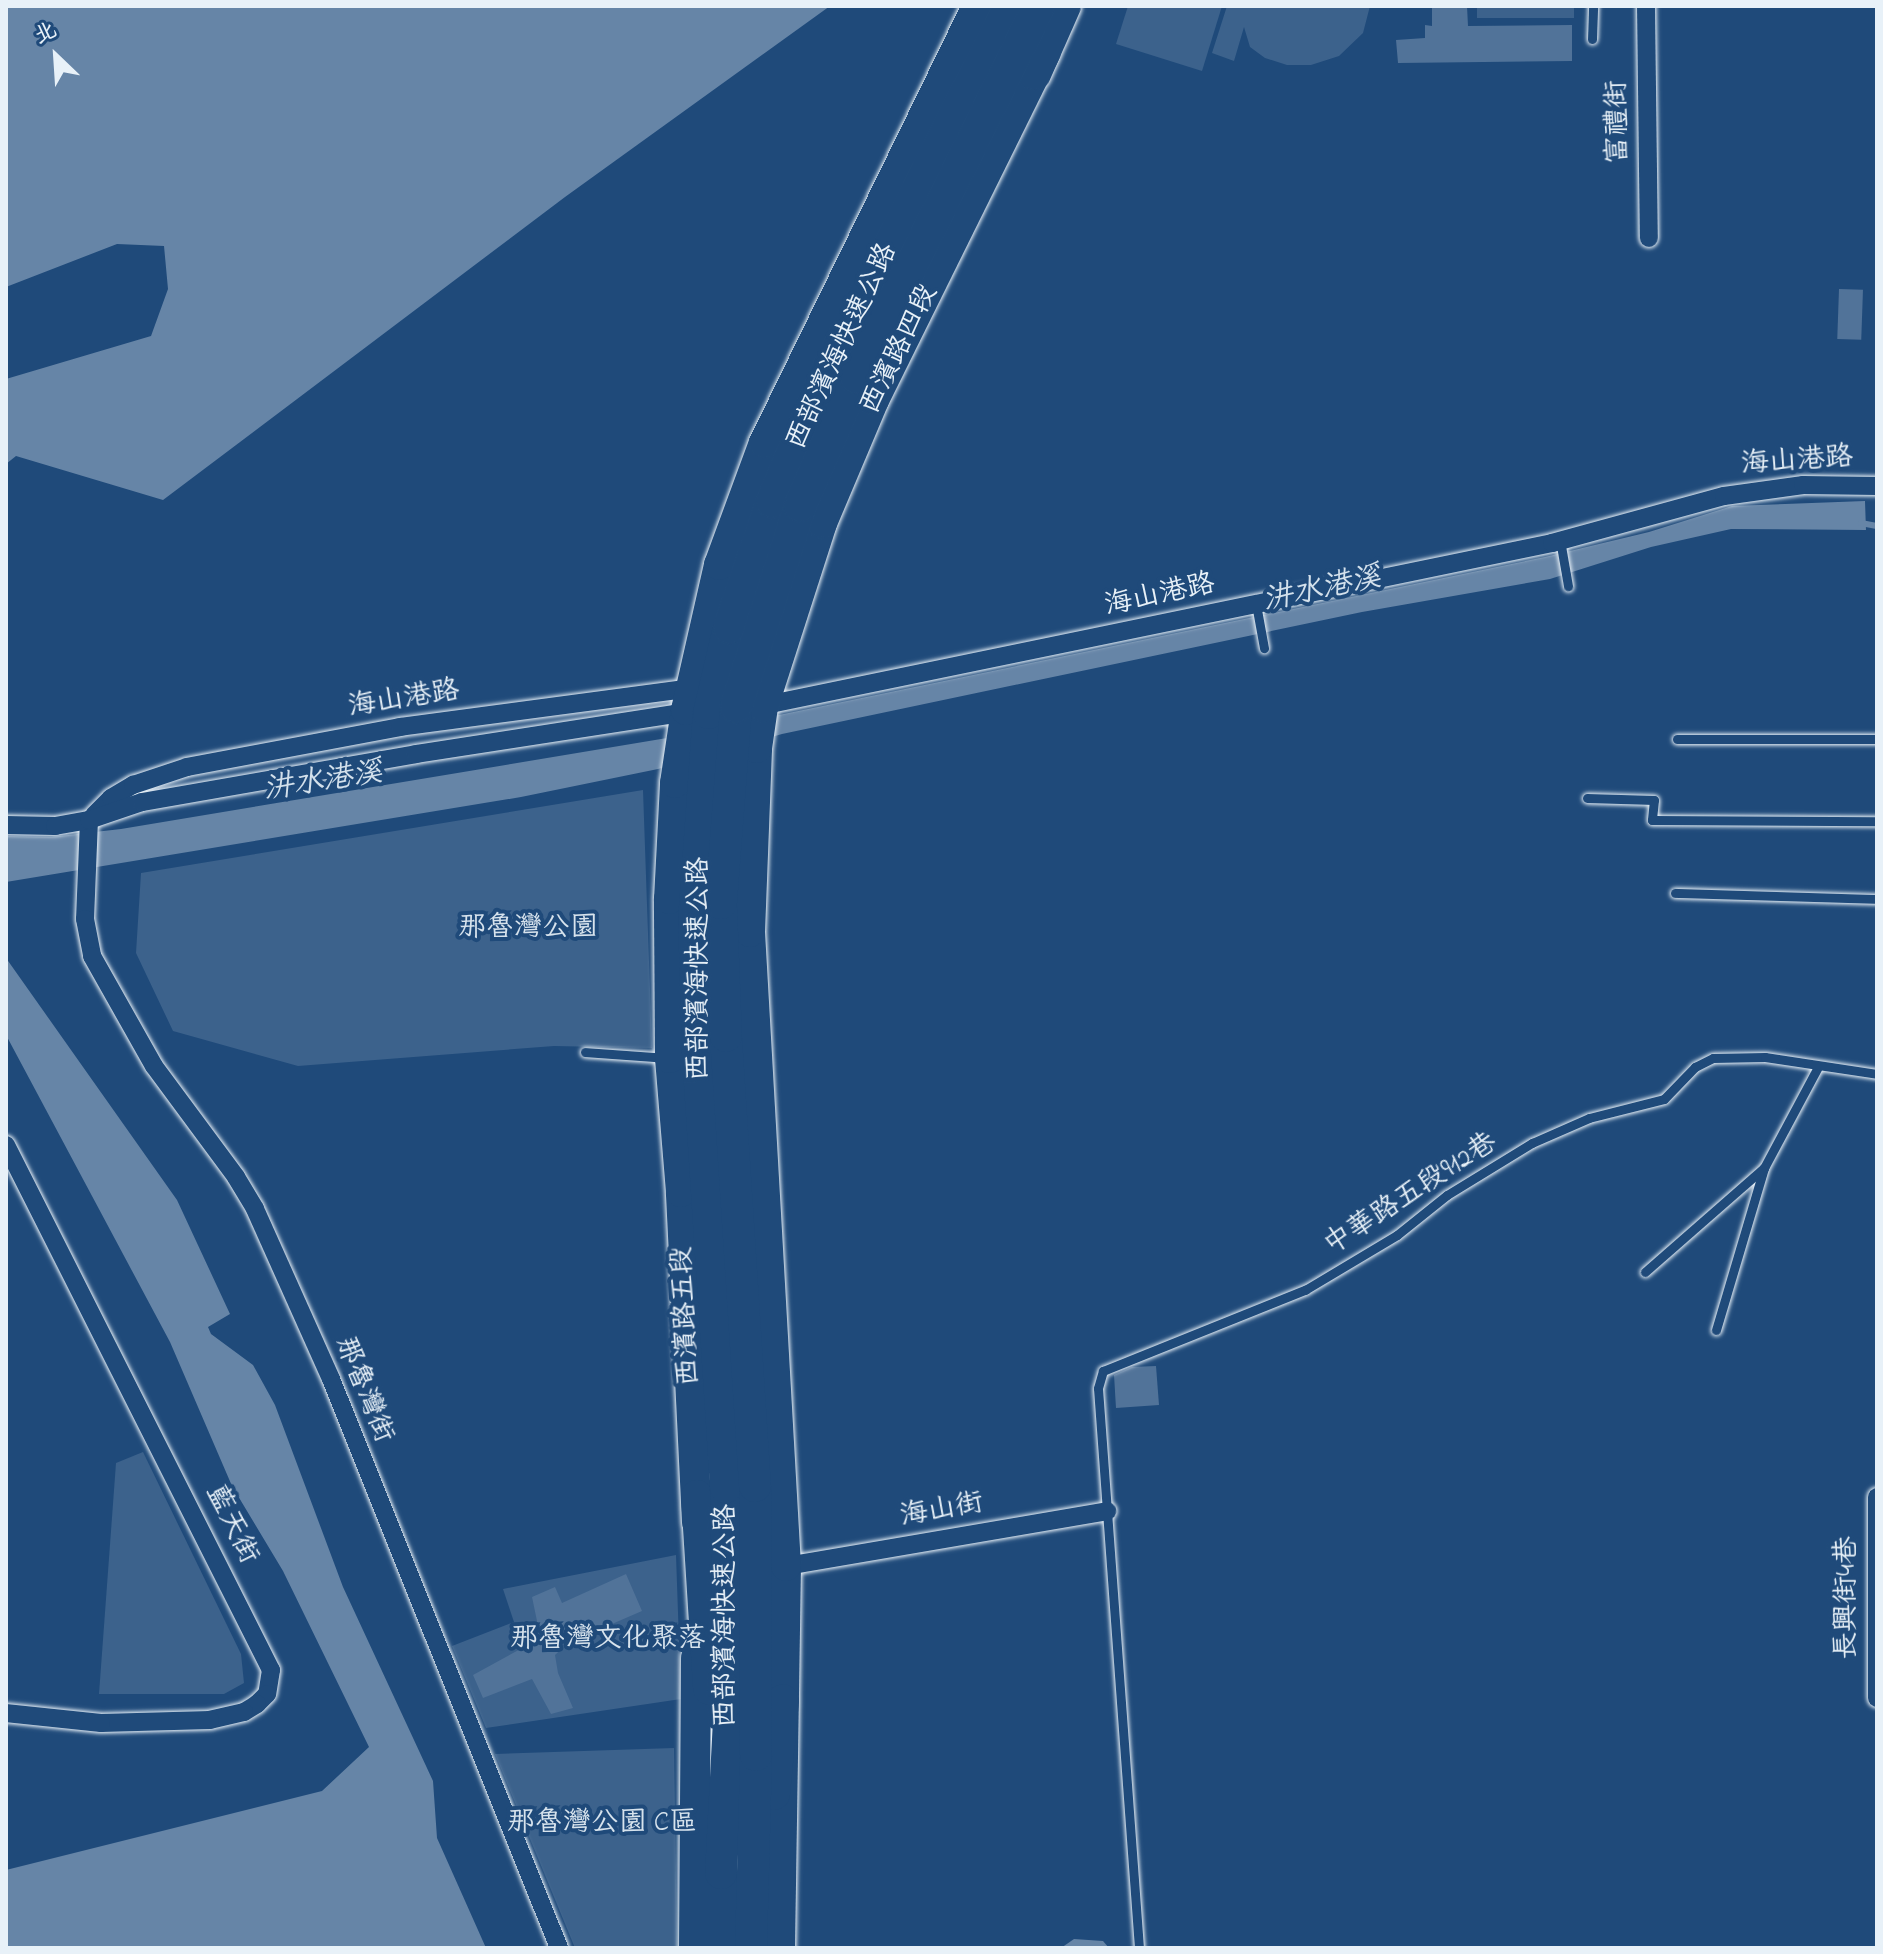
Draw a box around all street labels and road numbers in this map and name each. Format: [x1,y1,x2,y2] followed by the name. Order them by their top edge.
[1601,80,1637,164] street label: 富禮街
[780,238,906,456] street label: 西部濱海快速公路
[854,280,946,420] street label: 西濱路四段
[1740,441,1854,483] street label: 海山港路
[1102,568,1218,624] street label: 海山港路
[346,675,462,725] street label: 海山港路
[683,857,717,1081] street label: 西部濱海快速公路
[1318,1127,1504,1263] street label: 中華路五段912巷
[667,1245,707,1387] street label: 西濱路五段
[326,1332,400,1448] street label: 那魯灣街
[197,1480,265,1570] street label: 藍天街
[898,1487,986,1535] street label: 海山街
[710,1504,744,1728] street label: 西部濱海快速公路
[1831,1536,1865,1660] street label: 長興街4巷

